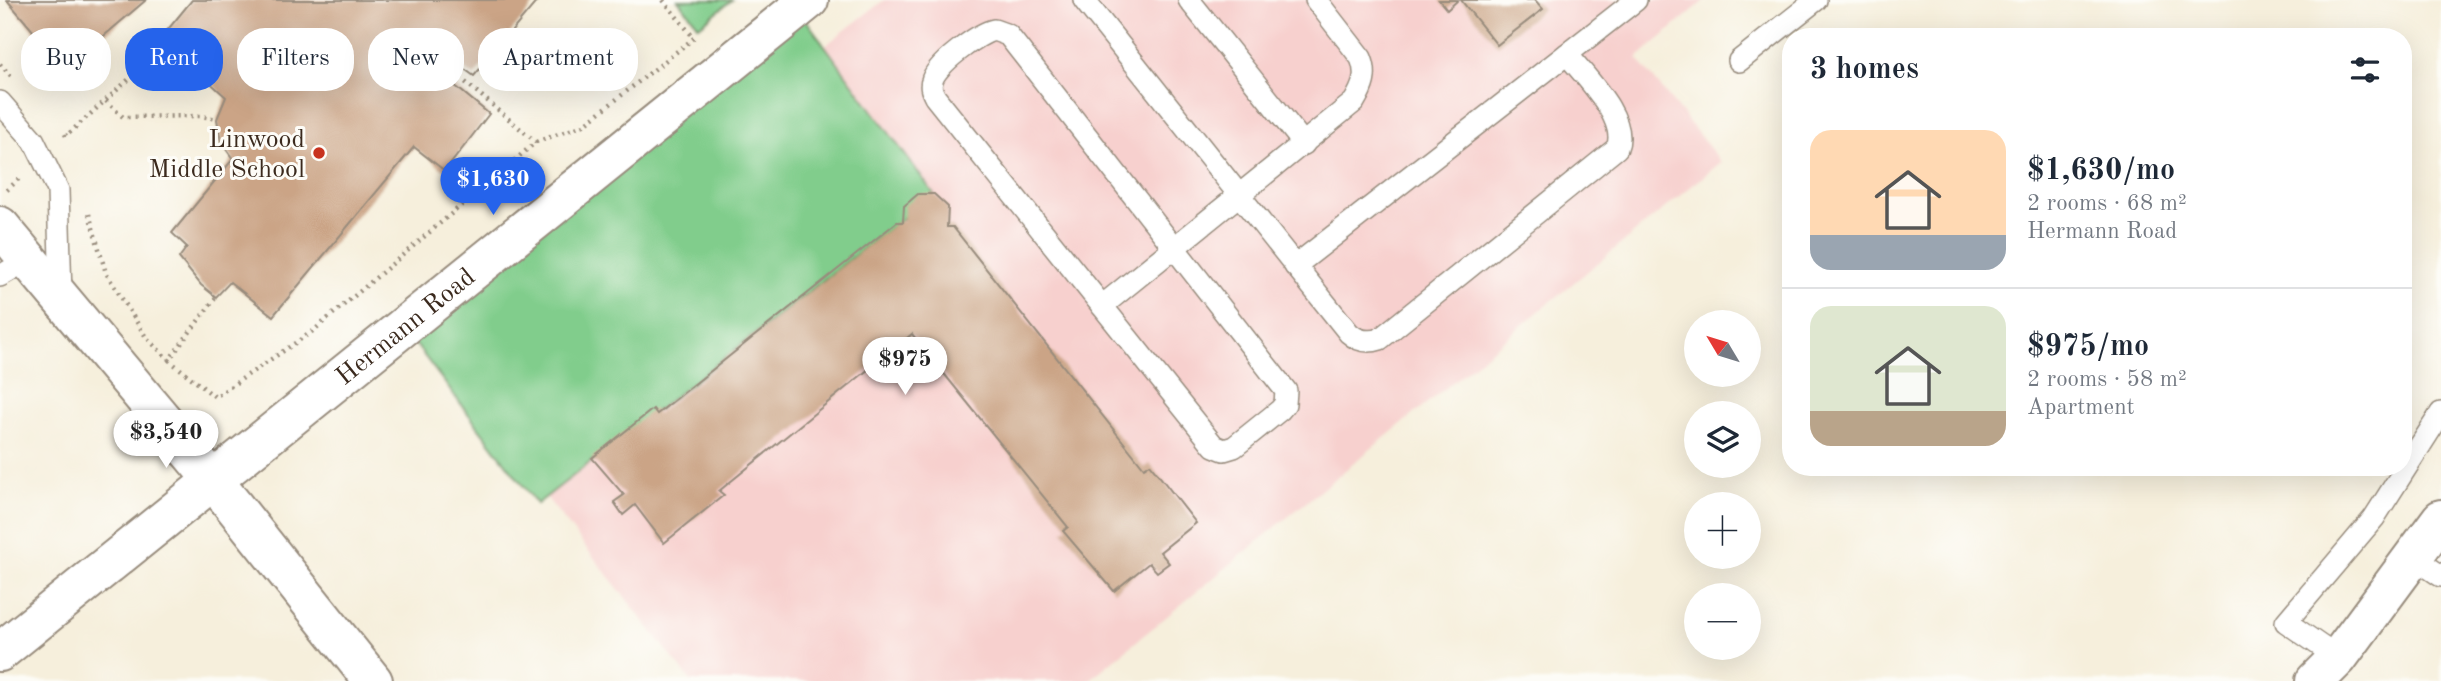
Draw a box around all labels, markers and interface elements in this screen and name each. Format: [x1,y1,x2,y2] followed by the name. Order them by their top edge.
[21,28,111,91] chip: Buy
[125,28,223,91] chip: Rent
[237,28,354,91] chip: Filters
[368,28,464,91] chip: New
[478,28,638,91] chip: Apartment
[2346,51,2384,89] icon: filters
[1810,55,1919,85] text: 3 homes
[148,127,305,183] place label: Linwood Middle School
[311,145,327,161] marker: Linwood Middle School
[2027,156,2175,186] text: $1,630/mo
[436,158,550,217] pin: $1,630
[1866,158,1950,242] icon: home
[456,168,530,191] text: $1,630
[2027,192,2187,215] text: 2 rooms · 68 m²
[2027,220,2177,243] text: Hermann Road
[332,264,480,391] street label: Hermann Road
[1684,310,1760,387] north arrow
[1684,310,1761,660] map controls
[2027,332,2149,362] text: $975/mo
[1866,334,1950,418] icon: home
[864,338,946,397] pin: $975
[878,348,932,371] text: $975
[2027,368,2187,391] text: 2 rooms · 58 m²
[2027,396,2135,419] text: Apartment
[1684,401,1761,478] button: layers
[109,410,223,470] pin: $3,540
[129,421,203,444] text: $3,540
[1684,492,1761,569] button: +
[1684,583,1761,660] button: −

